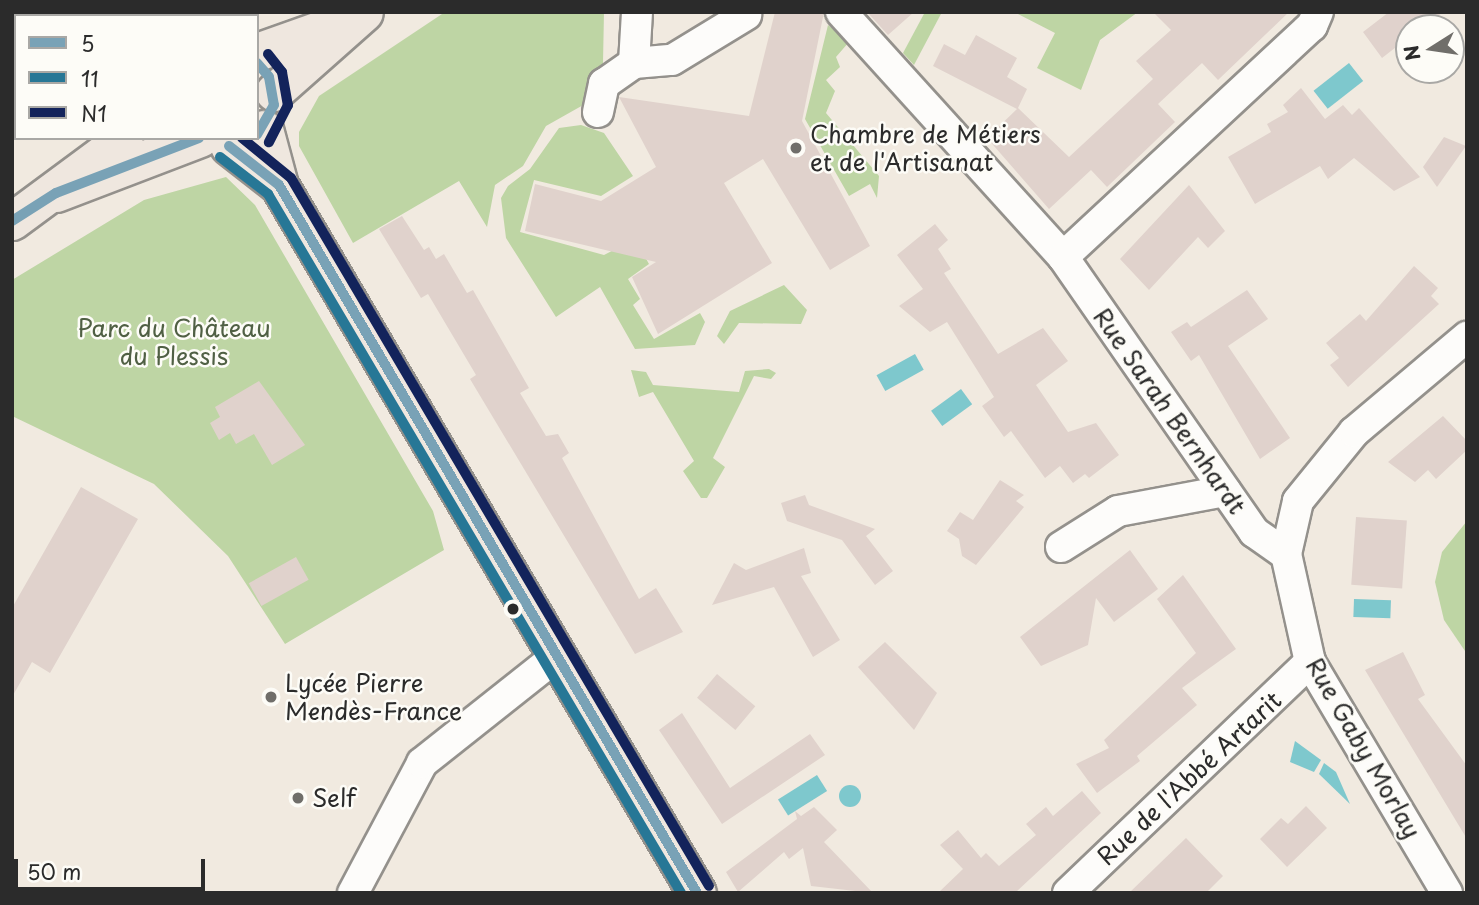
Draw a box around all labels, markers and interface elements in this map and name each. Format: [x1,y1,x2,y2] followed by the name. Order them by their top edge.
[14,14,259,140] legend
[1395,14,1465,84] north arrow
[81,27,95,59] text: 5
[1396,43,1427,63] text: N
[81,62,99,94] text: 11
[81,97,107,129] text: N1
[810,120,1043,176] place label: Chambre de Métiers et de l'Artisanat
[788,140,804,156] marker: Chambre de Métiers et de l'Artisanat
[1087,301,1253,521] street label: Rue Sarah Bernhardt
[77,314,271,370] park label: Parc du Château du Plessis
[506,602,520,616] unlabelled marker
[1300,652,1428,844] street label: Rue Gaby Morlay
[285,669,462,725] place label: Lycée Pierre Mendès-France
[1089,684,1289,872] street label: Rue de l'Abbé Artarit
[263,689,279,705] marker: Lycée Pierre Mendès-France
[312,784,356,812] place label: Self
[290,790,306,806] marker: Self
[18,846,208,890] scale bar
[27,855,81,887] text: 50 m

